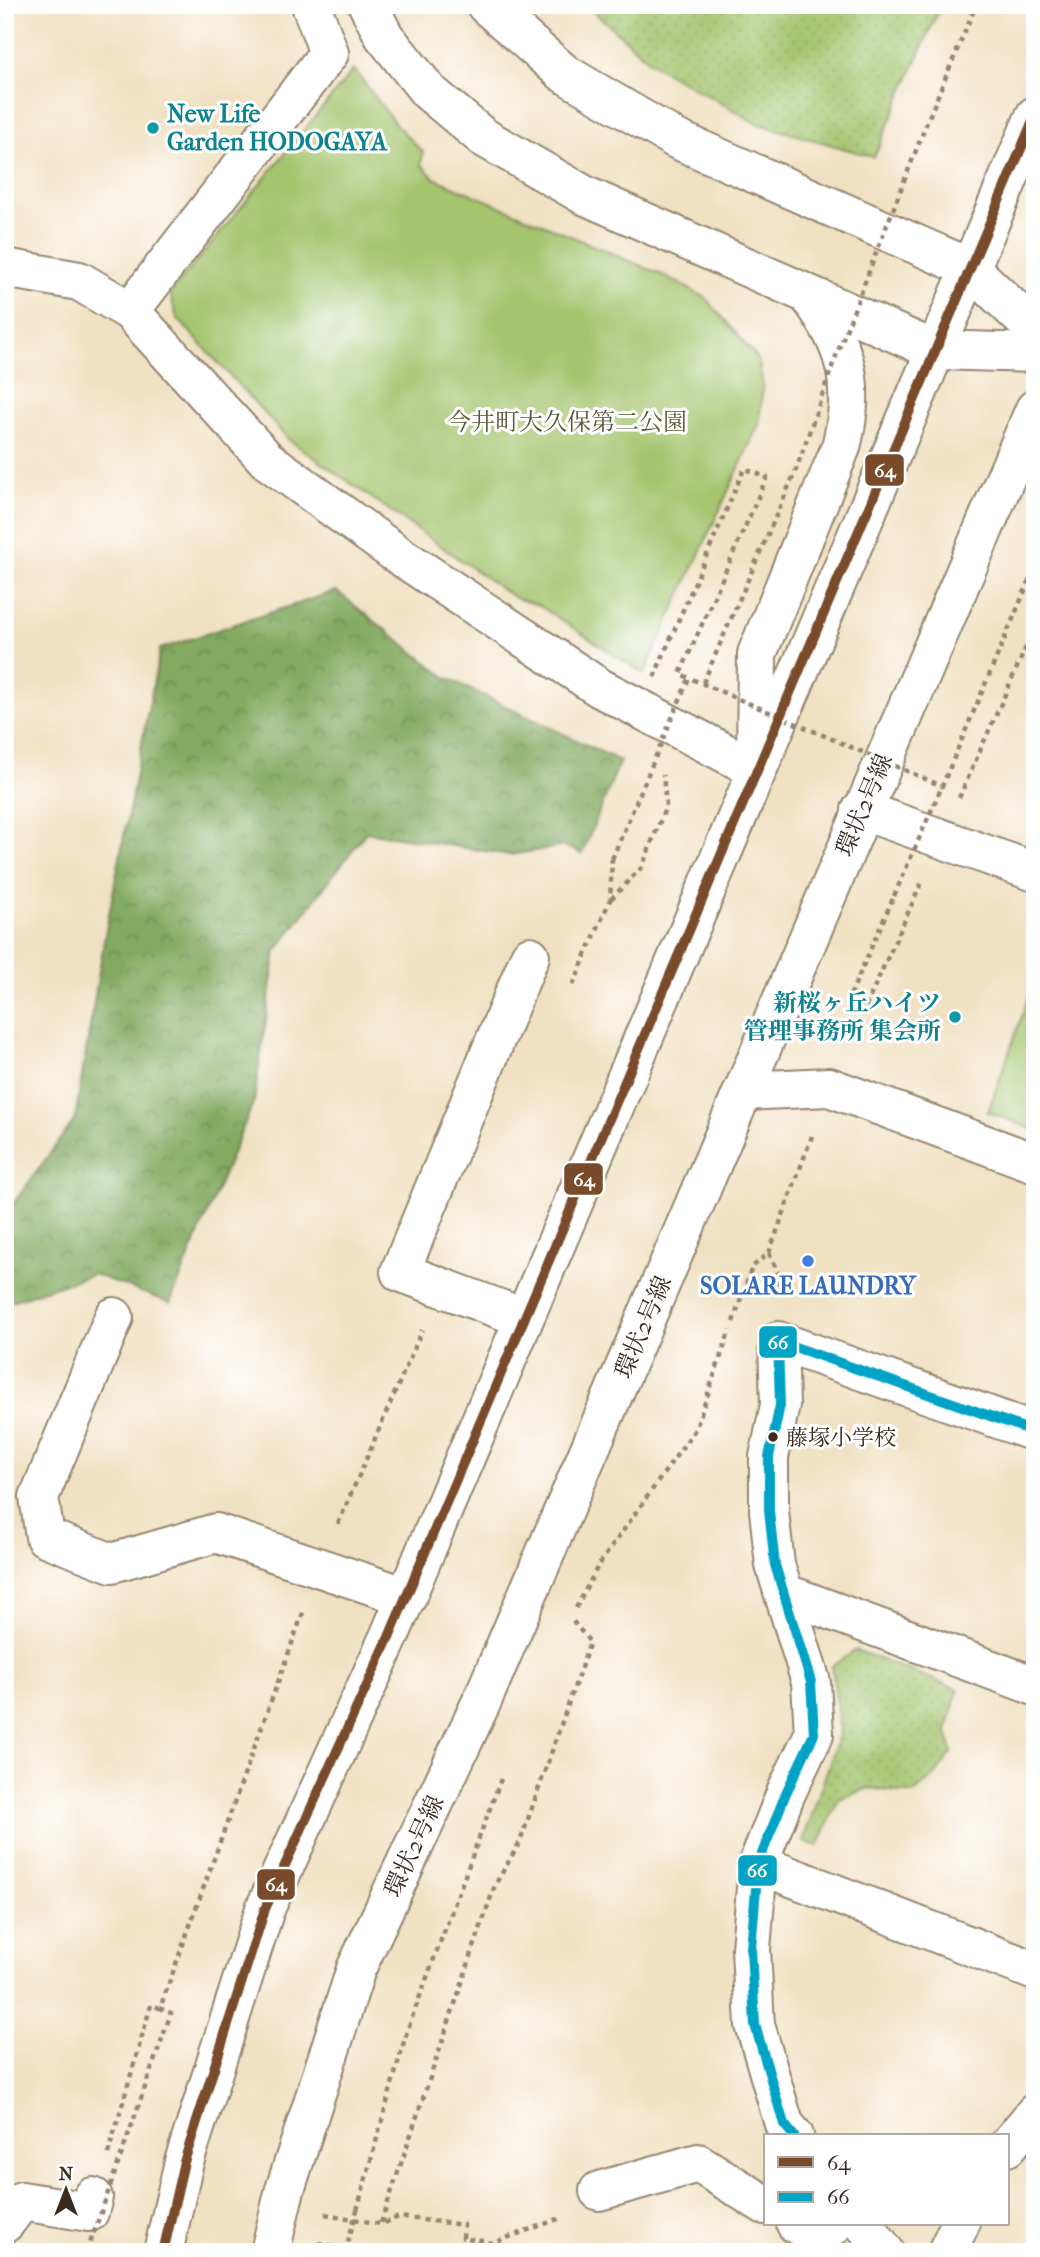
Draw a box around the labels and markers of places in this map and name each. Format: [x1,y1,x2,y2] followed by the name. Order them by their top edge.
[167,100,388,156] place label: New Life Garden HODOGAYA
[145,120,161,136] marker: New Life Garden HODOGAYA
[744,989,941,1045] place label: 新桜ヶ丘ハイツ 管理事務所 集会所
[947,1009,963,1025] marker: 新桜ヶ丘ハイツ 管理事務所 集会所
[800,1253,816,1269] marker: SOLARE LAUNDRY
[700,1272,918,1300] place label: SOLARE LAUNDRY
[786,1425,896,1451] place label: 藤塚小学校
[766,1430,780,1444] marker: 藤塚小学校

